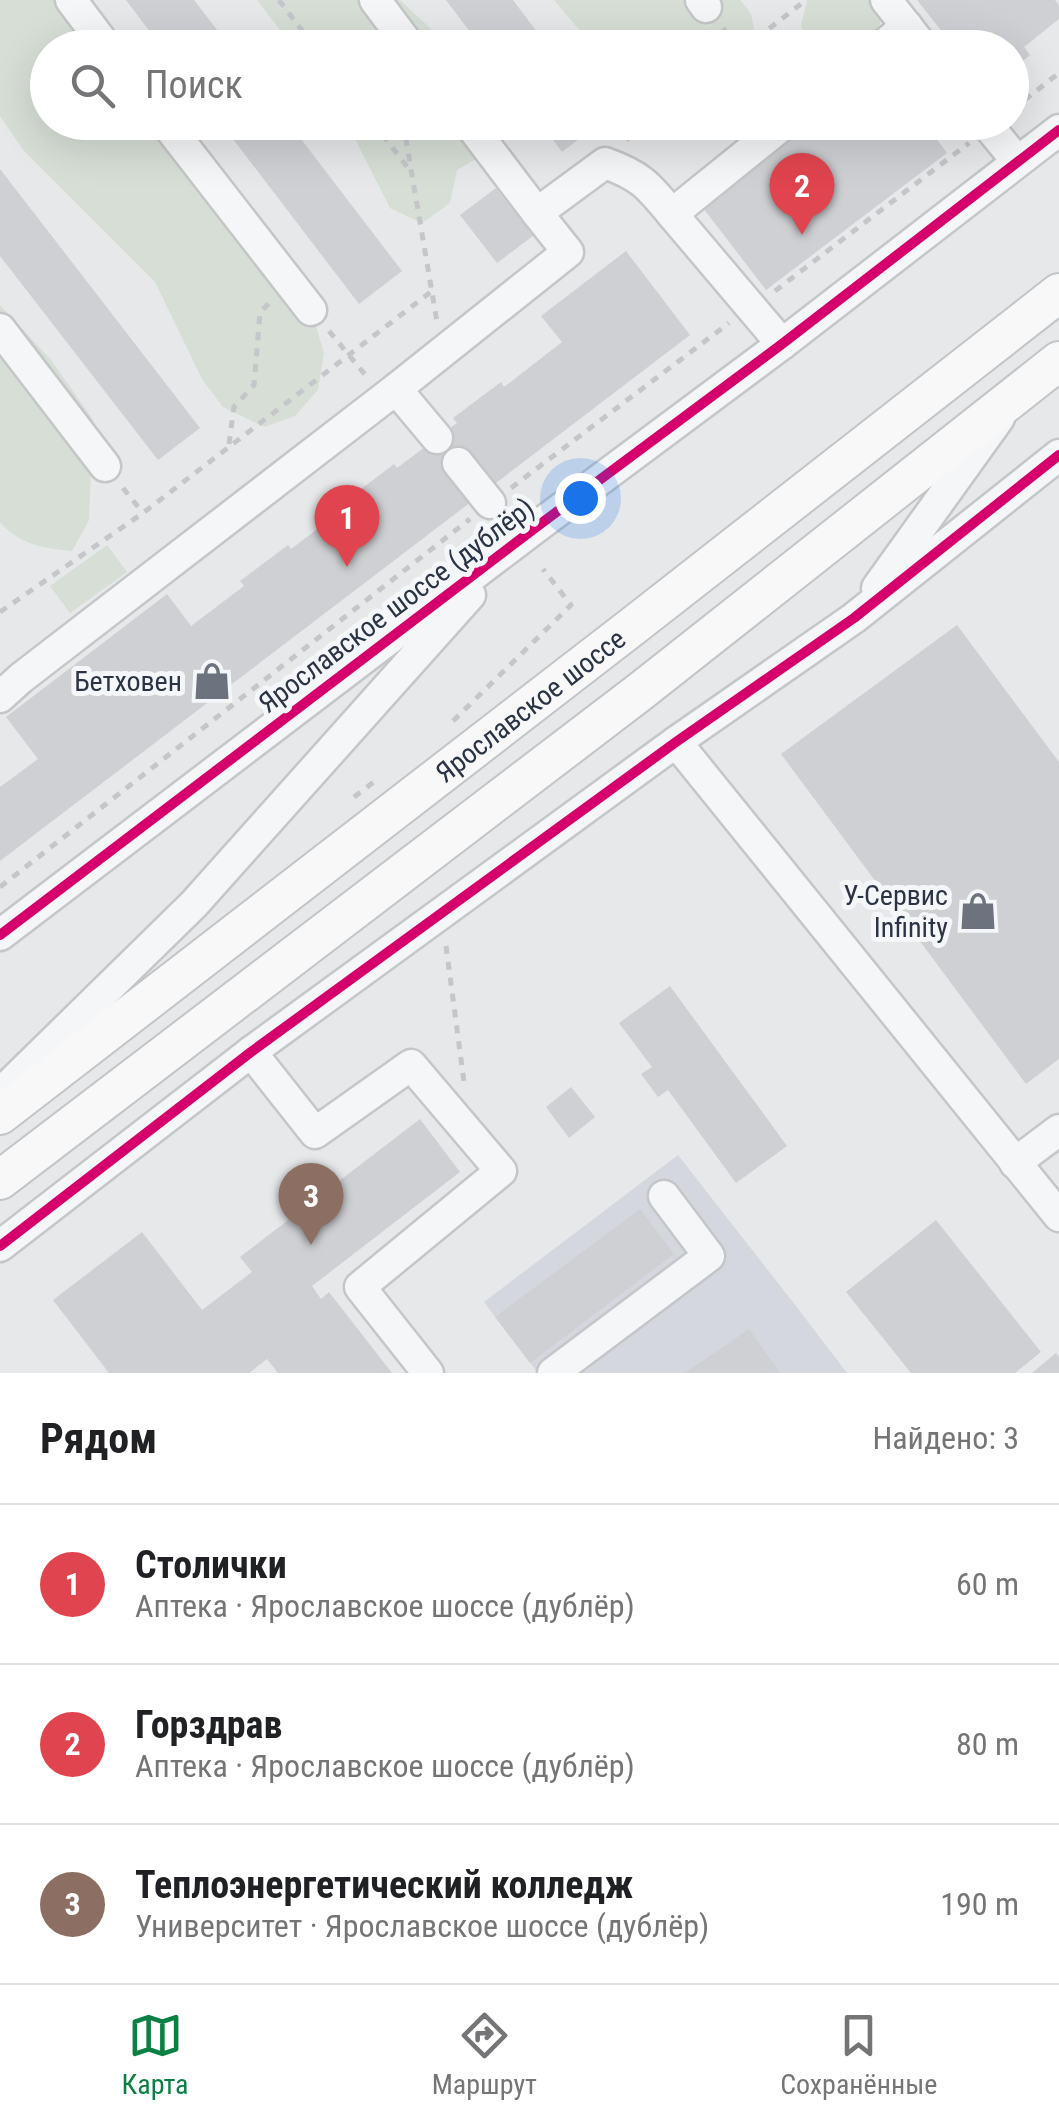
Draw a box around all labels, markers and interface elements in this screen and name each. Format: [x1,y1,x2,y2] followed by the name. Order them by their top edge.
[30,30,1029,140] search box
[65,58,120,113] icon: search
[145,63,243,107] text: Поиск
[770,152,834,235] pin: 2
[555,473,606,524] your location
[314,484,380,567] pin: 1
[252,490,540,720] street label: Ярославское шоссе (дублёр)
[430,622,632,790] street label: Ярославское шоссе
[191,660,233,702] shop icon: Бетховен
[74,665,182,698] place label: Бетховен
[843,879,948,944] place label: У-Сервис Infinity
[957,890,999,932] shop icon: У-Сервис Infinity
[278,1162,344,1245] pin: 3
[40,1414,157,1463] text: Рядом
[872,1419,1019,1457] text: Найдено: 3
[135,1543,287,1587] text: Столички
[64,1565,81,1603] text: 1
[956,1565,1019,1603] text: 60 m
[135,1587,635,1625] text: Аптека · Ярославское шоссе (дублёр)
[135,1703,282,1747] text: Горздрав
[64,1725,81,1763] text: 2
[956,1725,1019,1763] text: 80 m
[135,1747,635,1785] text: Аптека · Ярославское шоссе (дублёр)
[135,1863,633,1907] text: Теплоэнергетический колледж
[64,1885,81,1923] text: 3
[940,1885,1019,1923] text: 190 m
[135,1907,709,1945] text: Университет · Ярославское шоссе (дублёр)
[122,2008,189,2101] tab: Карта
[432,2008,537,2101] tab: Маршрут
[780,2008,937,2101] tab: Сохранённые

